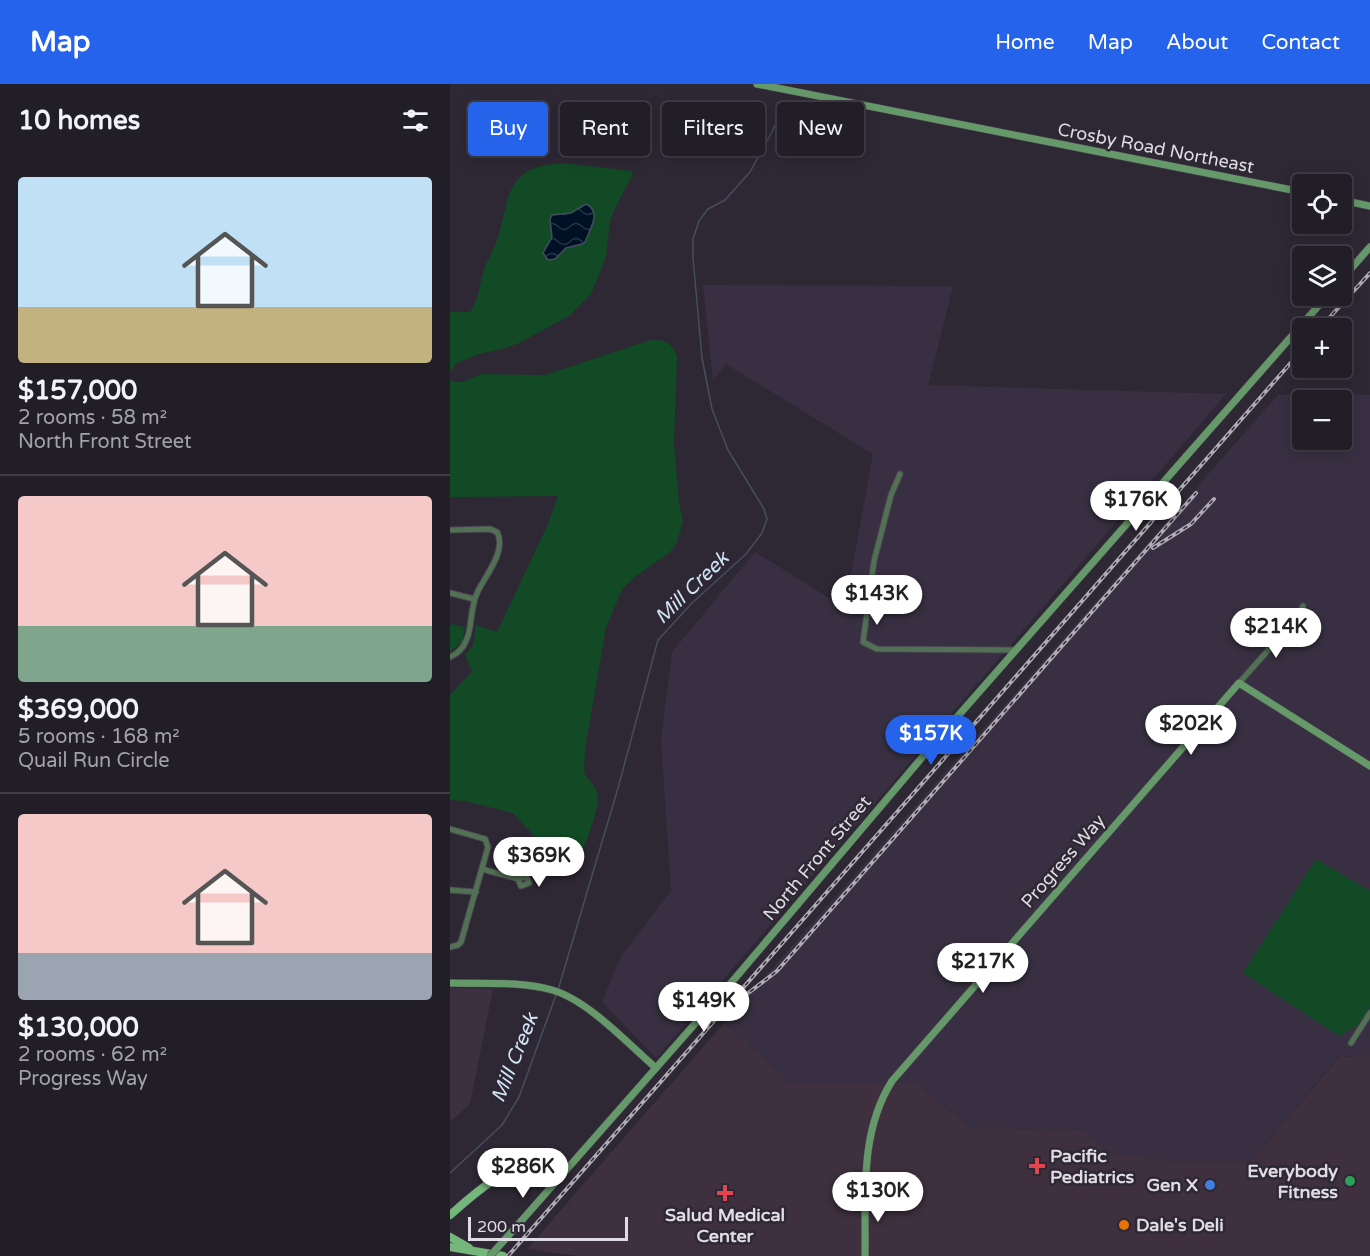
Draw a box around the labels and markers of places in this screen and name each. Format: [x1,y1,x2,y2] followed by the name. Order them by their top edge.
[1094,481,1178,532] pin: $176K
[835,575,919,626] pin: $143K
[1234,608,1318,659] pin: $214K
[1149,705,1233,756] pin: $202K
[889,715,973,766] pin: $157K
[497,837,581,888] pin: $369K
[941,943,1025,994] pin: $217K
[662,982,746,1033] pin: $149K
[1050,1145,1135,1188] place label: Pacific Pediatrics
[481,1148,565,1199] pin: $286K
[1028,1157,1046,1175] marker: Pacific Pediatrics
[1247,1160,1338,1203] place label: Everybody Fitness
[836,1172,920,1223] pin: $130K
[1146,1174,1198,1196] place label: Gen X
[1343,1174,1357,1188] marker: Everybody Fitness
[1203,1178,1217,1192] marker: Gen X
[716,1184,734,1202] marker: Salud Medical Center
[665,1204,785,1247] place label: Salud Medical Center
[1136,1214,1224,1236] place label: Dale's Deli
[1117,1218,1131,1232] marker: Dale's Deli

